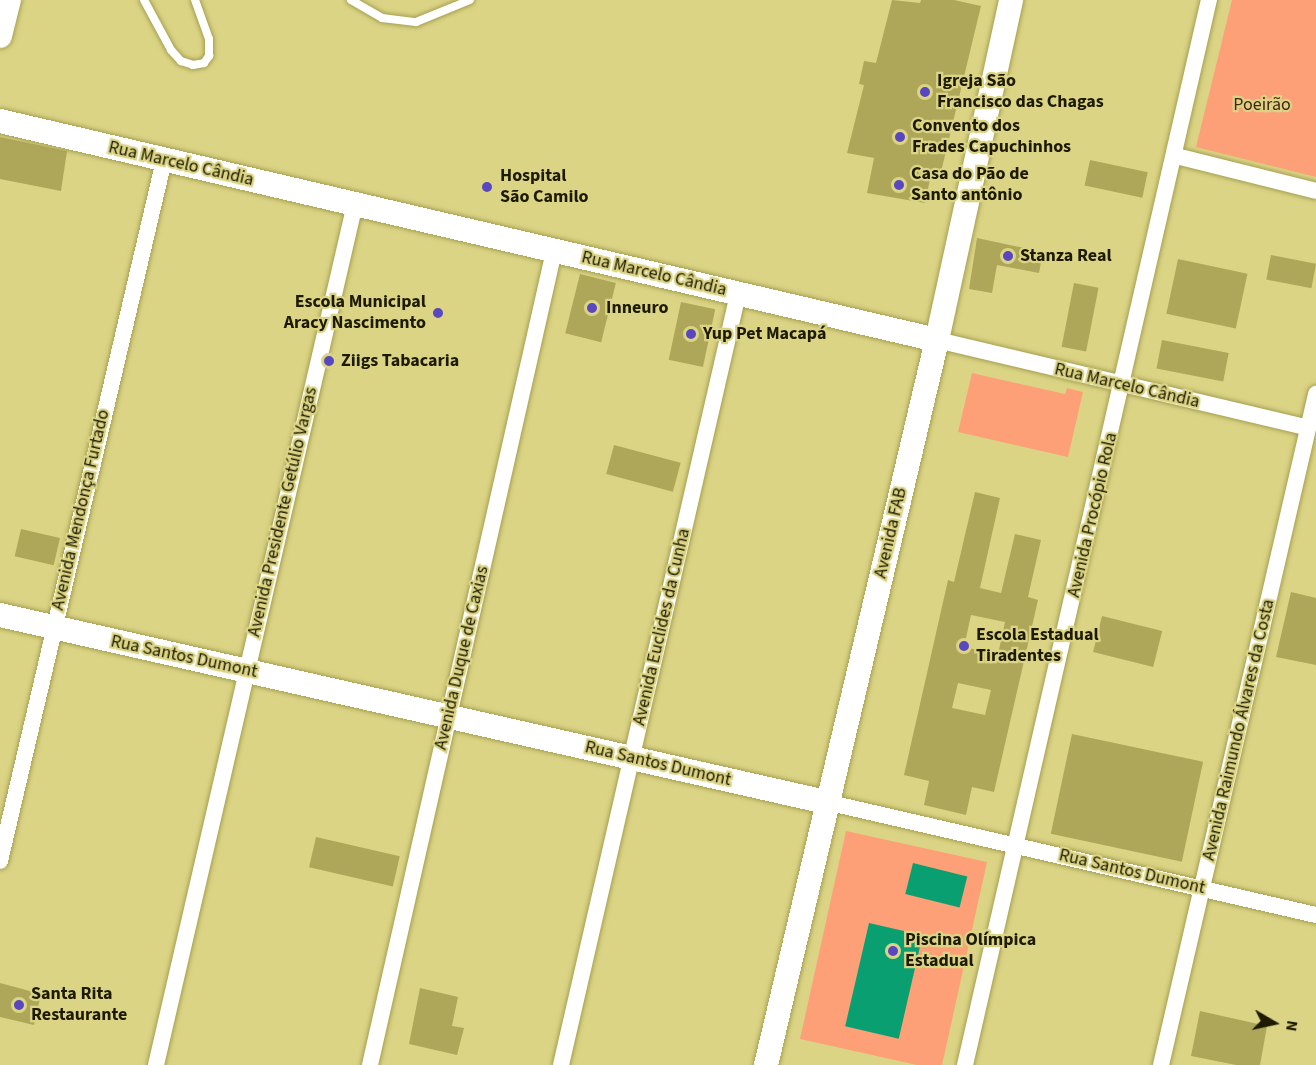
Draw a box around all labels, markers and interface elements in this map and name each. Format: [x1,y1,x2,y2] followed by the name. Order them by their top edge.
[937,71,1104,113] place label: Igreja São Francisco das Chagas
[918,85,932,99] marker: Igreja São Francisco das Chagas
[1233,94,1291,116] park label: Poeirão
[912,116,1071,158] place label: Convento dos Frades Capuchinhos
[893,130,907,144] marker: Convento dos Frades Capuchinhos
[106,137,256,191] street label: Rua Marcelo Cândia
[911,164,1029,207] place label: Casa do Pão de Santo antônio
[500,166,589,208] place label: Hospital São Camilo
[478,178,496,196] marker: Hospital São Camilo
[892,178,906,192] marker: Casa do Pão de Santo antônio
[1020,245,1112,267] place label: Stanza Real
[579,247,729,301] street label: Rua Marcelo Cândia
[1001,249,1015,263] marker: Stanza Real
[284,292,426,334] place label: Escola Municipal Aracy Nascimento
[606,297,669,319] place label: Inneuro
[583,299,601,317] marker: Inneuro
[431,306,445,320] marker: Escola Municipal Aracy Nascimento
[703,323,826,345] place label: Yup Pet Macapá
[684,327,698,341] marker: Yup Pet Macapá
[341,350,459,372] place label: Ziigs Tabacaria
[322,354,336,368] marker: Ziigs Tabacaria
[1052,359,1202,413] street label: Rua Marcelo Cândia
[244,385,322,639] street label: Avenida Presidente Getúlio Vargas
[47,408,115,612] street label: Avenida Mendonça Furtado
[1064,430,1122,600] street label: Avenida Procópio Rola
[870,486,912,580] street label: Avenida FAB
[629,526,695,728] street label: Avenida Euclides da Cunha
[430,564,494,752] street label: Avenida Duque de Caxias
[1198,597,1280,863] street label: Avenida Raimundo Álvares da Costa
[976,625,1099,668] place label: Escola Estadual Tiradentes
[109,631,259,683] street label: Rua Santos Dumont
[957,639,971,653] marker: Escola Estadual Tiradentes
[583,737,733,791] street label: Rua Santos Dumont
[1057,845,1207,899] street label: Rua Santos Dumont
[905,930,1036,972] place label: Piscina Olímpica Estadual
[886,944,900,958] marker: Piscina Olímpica Estadual
[31,984,127,1026] place label: Santa Rita Restaurante
[1244,993,1304,1053] north arrow
[12,998,26,1012] marker: Santa Rita Restaurante
[1280,1019,1303,1033] text: N

